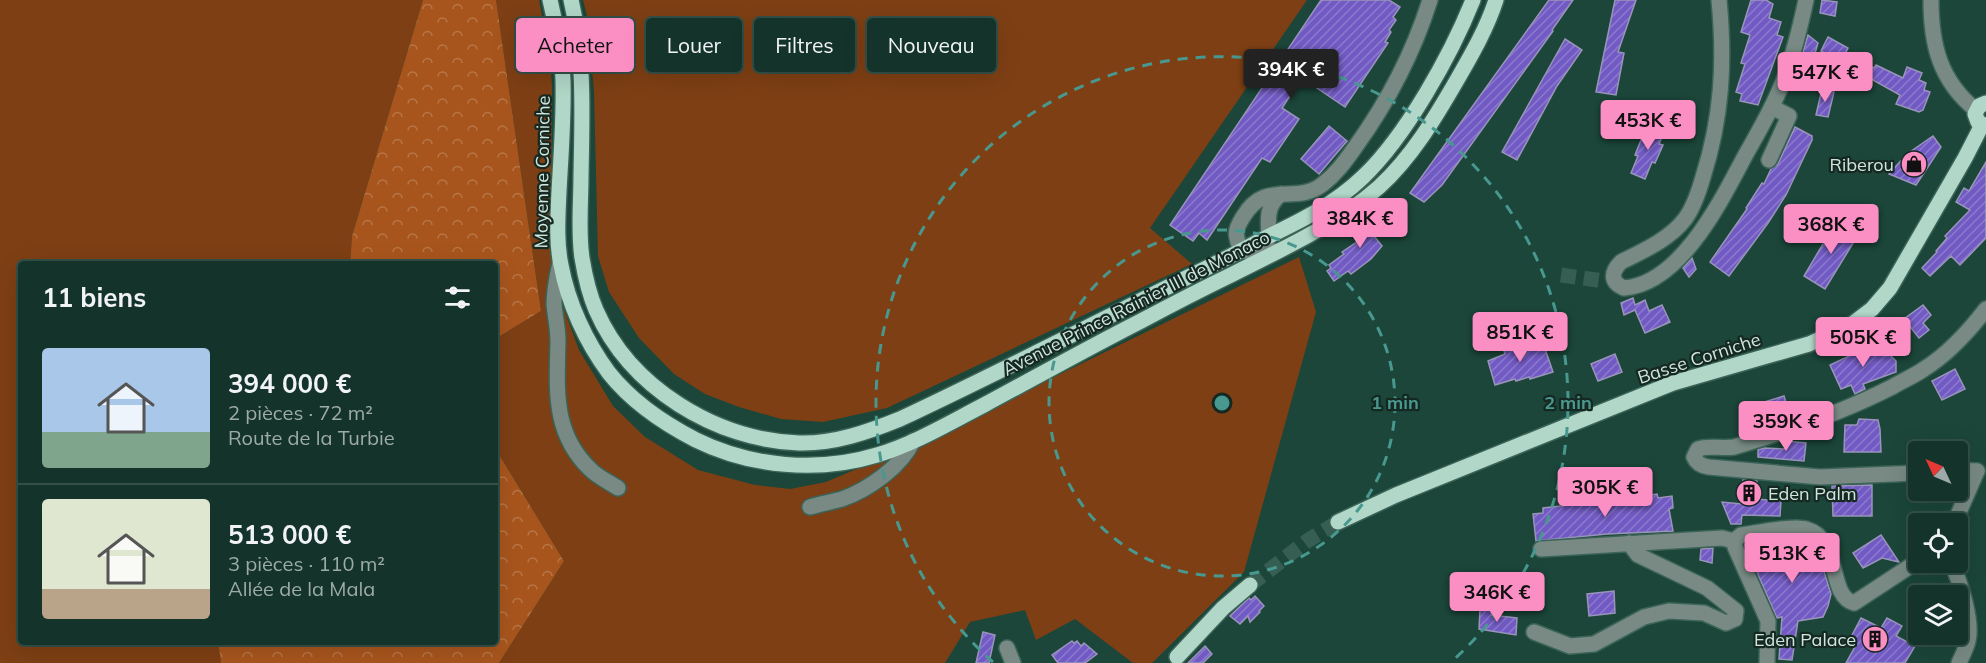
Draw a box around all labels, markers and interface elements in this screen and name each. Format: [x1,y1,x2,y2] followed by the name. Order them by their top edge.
[516,18,634,72] chip: Acheter
[646,18,742,72] chip: Louer
[754,18,855,72] chip: Filtres
[867,18,996,72] chip: Nouveau
[1242,49,1340,100] pin: 394K €
[1776,52,1874,103] pin: 547K €
[1258,56,1324,81] text: 394K €
[1792,59,1858,84] text: 547K €
[529,95,555,249] street label: Moyenne Corniche
[1599,100,1697,151] pin: 453K €
[1615,107,1681,132] text: 453K €
[1899,149,1929,179] shop icon: Riberou
[1830,153,1894,176] place label: Riberou
[1311,198,1409,249] pin: 384K €
[1782,204,1880,255] pin: 368K €
[1327,205,1393,230] text: 384K €
[1798,211,1864,236] text: 368K €
[998,225,1274,381] street label: Avenue Prince Rainier III de Monaco
[42,281,146,314] text: 11 biens
[441,281,474,314] icon: filters
[1471,312,1569,363] pin: 851K €
[1814,317,1912,368] pin: 505K €
[1487,319,1553,344] text: 851K €
[1830,324,1896,349] text: 505K €
[1635,327,1763,389] street label: Basse Corniche
[228,367,351,400] text: 394 000 €
[90,372,162,444] icon: home
[1371,391,1419,414] text: 1 min
[1544,391,1592,414] text: 2 min
[1212,393,1232,413] centre of rings
[228,400,373,425] text: 2 pièces · 72 m²
[1737,401,1835,452] pin: 359K €
[1753,408,1819,433] text: 359K €
[228,425,395,450] text: Route de la Turbie
[1908,441,1968,501] north arrow
[1908,441,1968,645] map controls
[1556,467,1654,518] pin: 305K €
[1572,474,1638,499] text: 305K €
[1734,478,1764,508] building icon: Eden Palm
[1768,482,1857,505] place label: Eden Palm
[1908,513,1968,573] button: locate
[228,518,351,551] text: 513 000 €
[90,523,162,595] icon: home
[1743,533,1841,584] pin: 513K €
[1759,540,1825,565] text: 513K €
[228,551,385,576] text: 3 pièces · 110 m²
[1448,572,1546,623] pin: 346K €
[228,576,375,601] text: Allée de la Mala
[1464,579,1530,604] text: 346K €
[1908,585,1968,645] button: layers
[1860,624,1890,654] building icon: Eden Palace
[1754,628,1856,651] place label: Eden Palace

